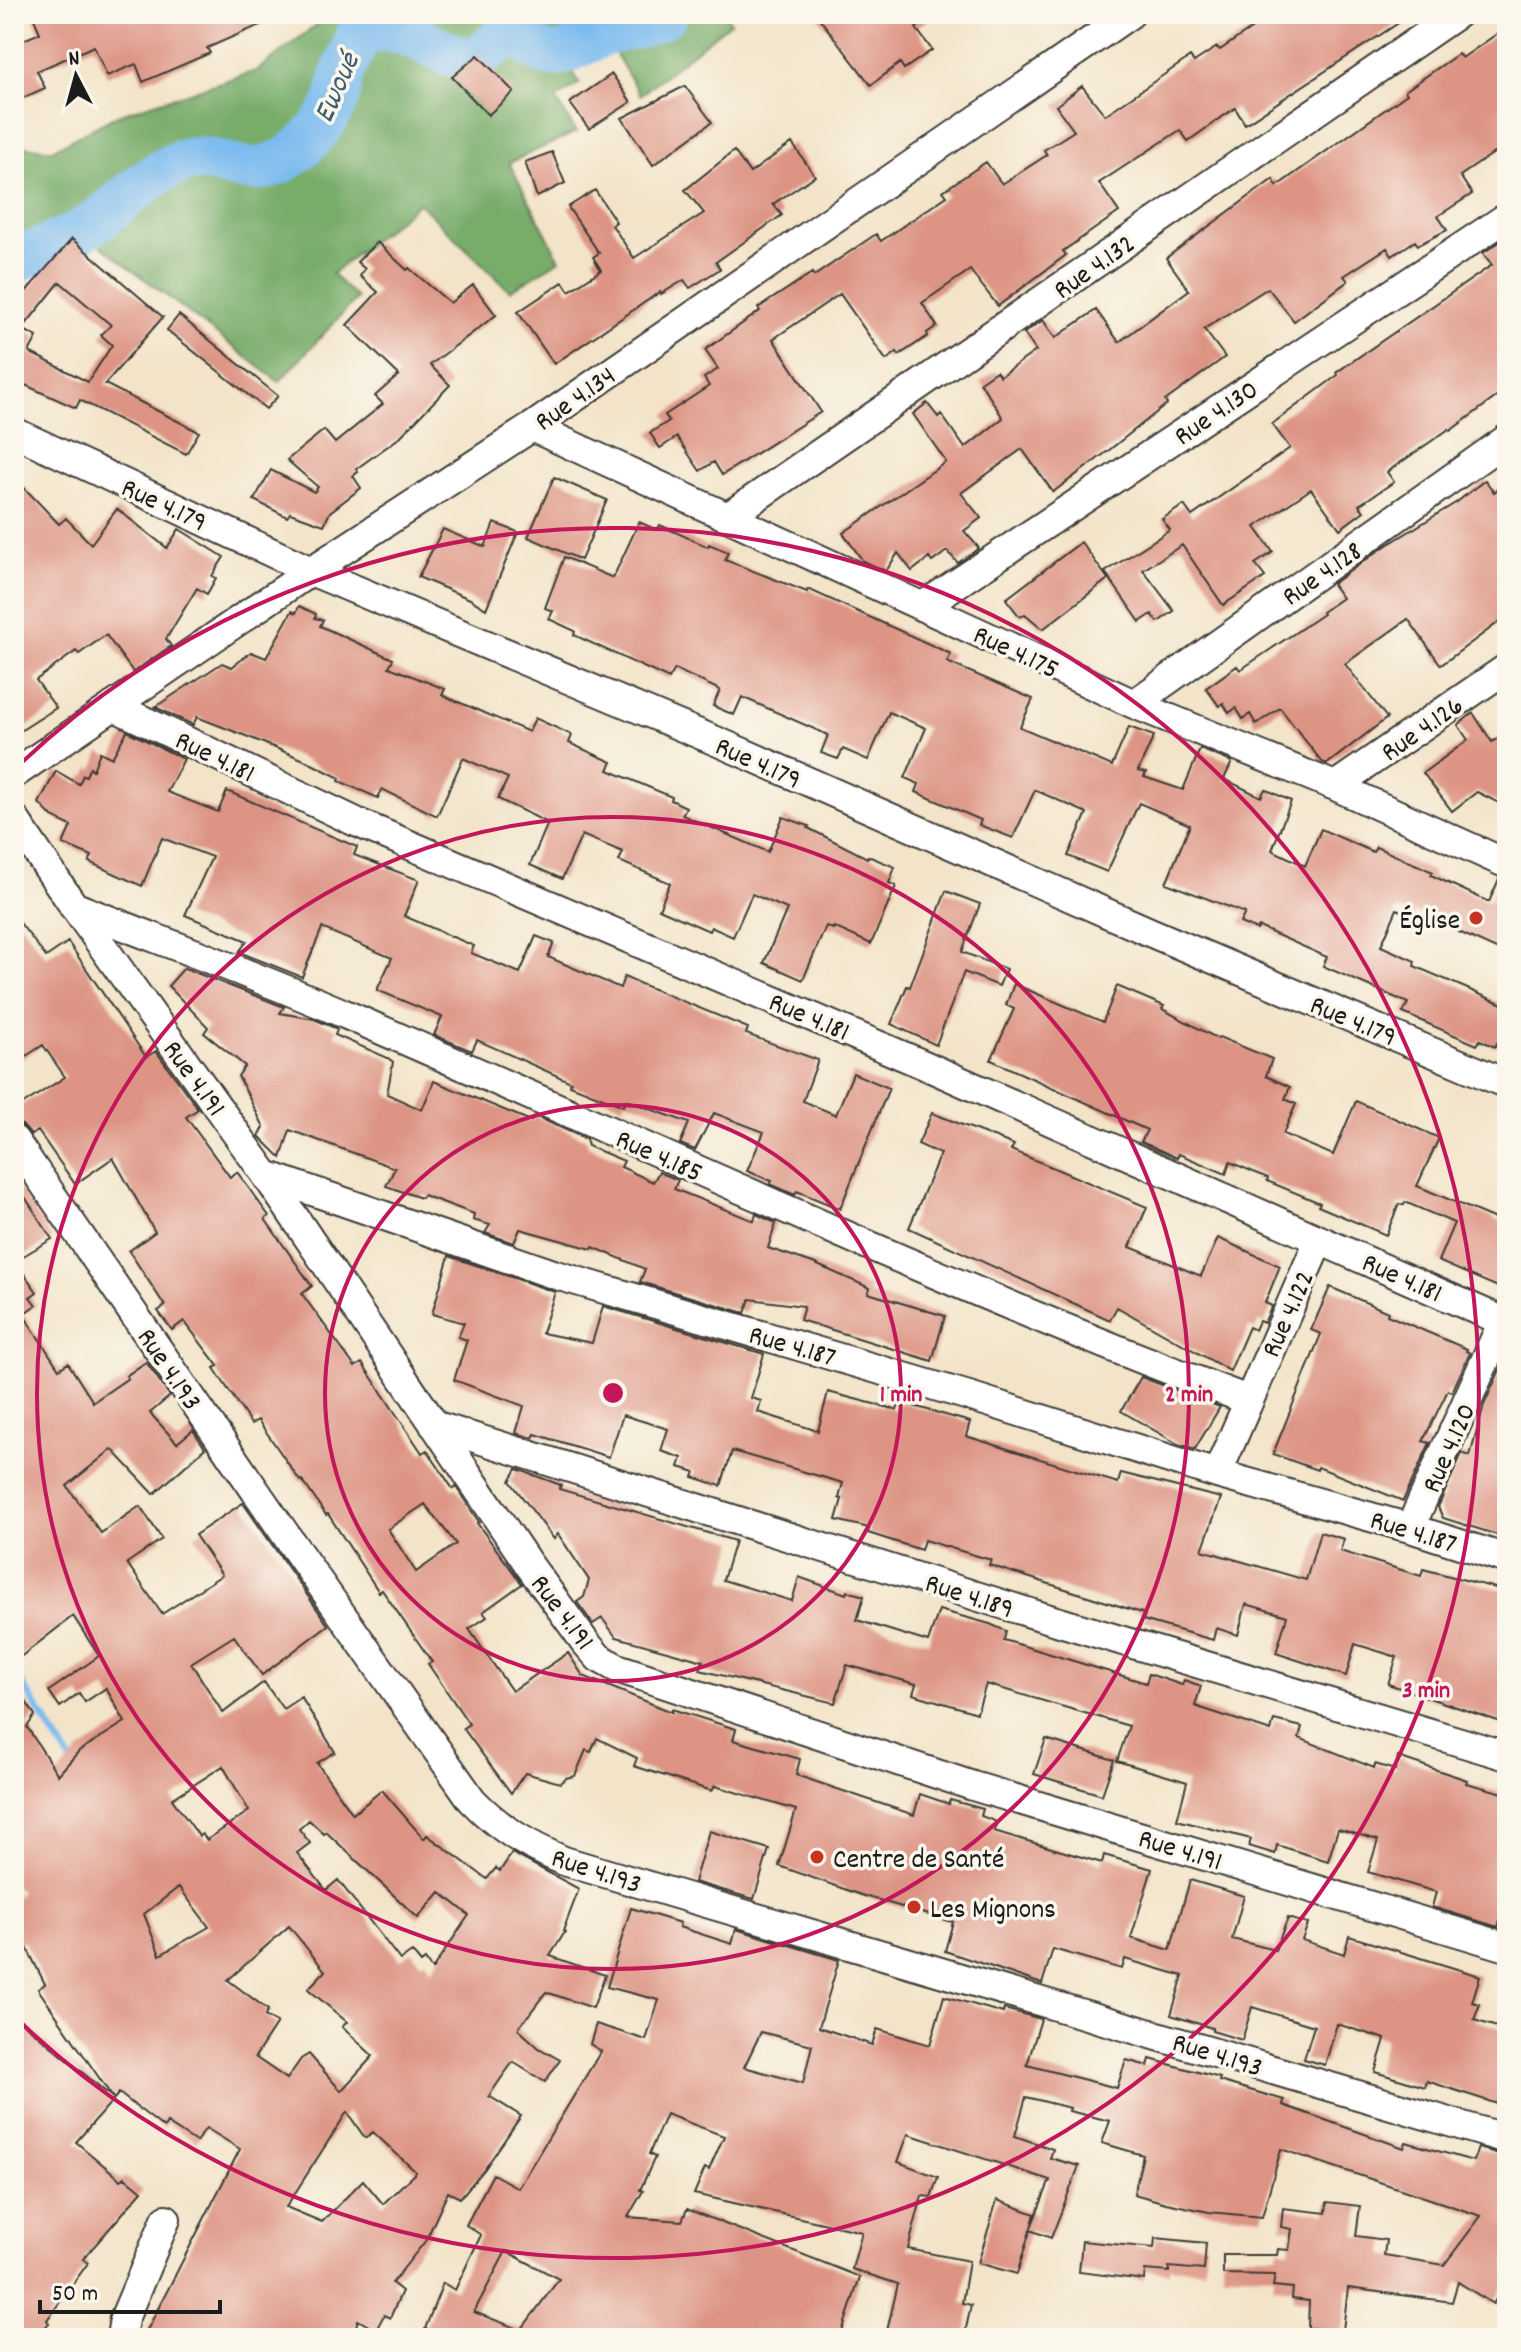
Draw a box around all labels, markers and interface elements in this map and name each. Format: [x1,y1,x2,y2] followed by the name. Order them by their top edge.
[36,36,116,116] north arrow
[67,44,81,76] text: N
[305,44,375,131] water label: Ewoué
[1047,226,1145,312] street label: Rue 4.132
[528,359,626,444] street label: Rue 4.134
[1167,372,1268,458] street label: Rue 4.130
[113,470,212,545] street label: Rue 4.179
[1275,534,1372,618] street label: Rue 4.128
[965,617,1064,692] street label: Rue 4.175
[1374,688,1473,774] street label: Rue 4.126
[167,723,260,796] street label: Rue 4.181
[708,729,806,802] street label: Rue 4.179
[1399,903,1460,943] place label: Église
[1467,909,1485,927] marker: Église
[761,985,855,1054] street label: Rue 4.181
[1303,988,1401,1060] street label: Rue 4.179
[151,1033,233,1126] street label: Rue 4.191
[608,1122,708,1195] street label: Rue 4.185
[1354,1245,1448,1316] street label: Rue 4.181
[1254,1265,1327,1365] street label: Rue 4.122
[743,1317,840,1380] street label: Rue 4.187
[125,1321,209,1420] street label: Rue 4.193
[599,1379,627,1407] centre of rings
[880,1379,922,1413] text: 1 min
[1165,1379,1213,1413] text: 2 min
[1414,1398,1489,1500] street label: Rue 4.120
[1364,1503,1461,1567] street label: Rue 4.187
[919,1566,1018,1632] street label: Rue 4.189
[518,1568,602,1660] street label: Rue 4.191
[1402,1675,1450,1709] text: 3 min
[1133,1821,1226,1884] street label: Rue 4.191
[545,1841,645,1907] street label: Rue 4.193
[833,1842,1004,1882] place label: Centre de Santé
[808,1848,826,1866] marker: Centre de Santé
[930,1892,1056,1932] place label: Les Mignons
[905,1898,923,1916] marker: Les Mignons
[1167,2025,1266,2090] street label: Rue 4.193
[40,2264,220,2314] scale bar
[52,2278,98,2312] text: 50 m

